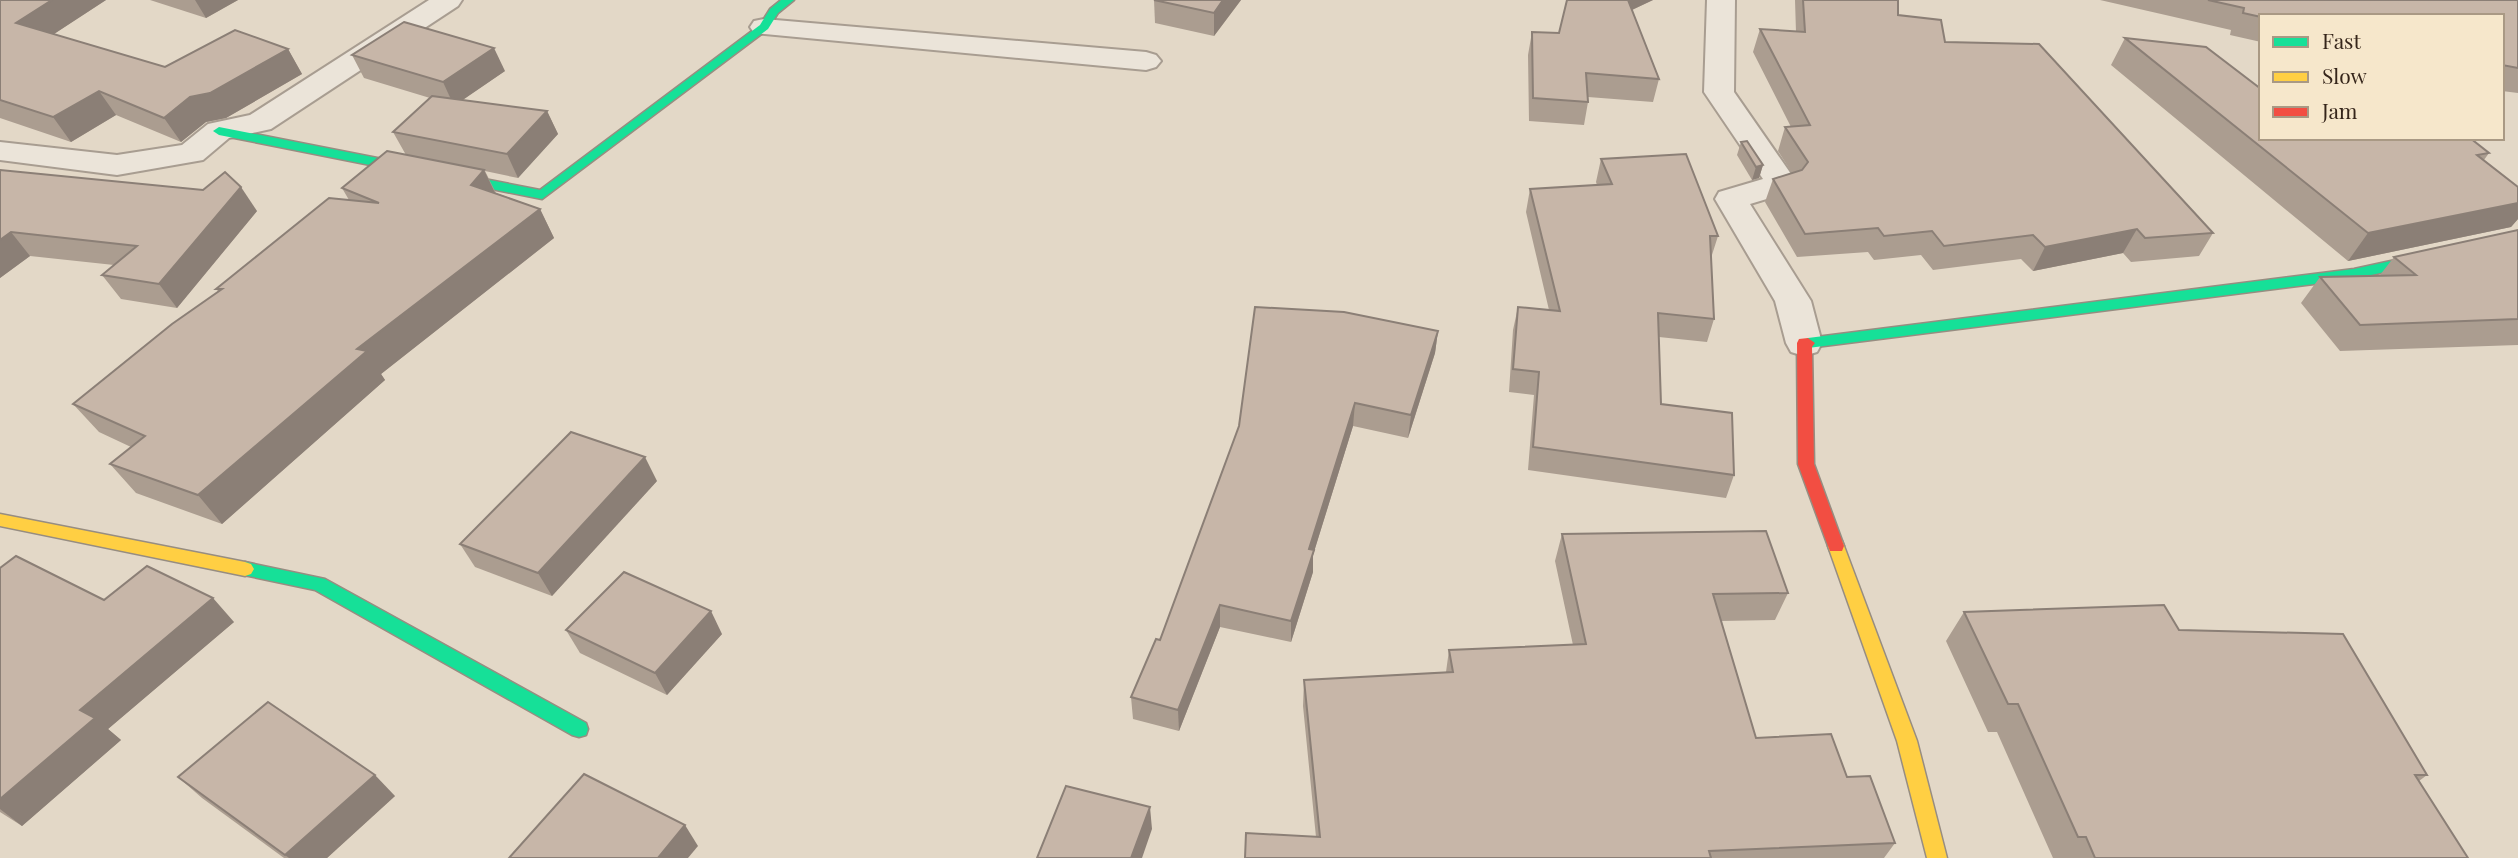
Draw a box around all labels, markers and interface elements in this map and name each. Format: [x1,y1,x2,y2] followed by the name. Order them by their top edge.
[2259,14,2504,140] legend
[2322,26,2361,54] text: Fast
[2322,61,2367,89] text: Slow
[2321,96,2358,124] text: Jam

